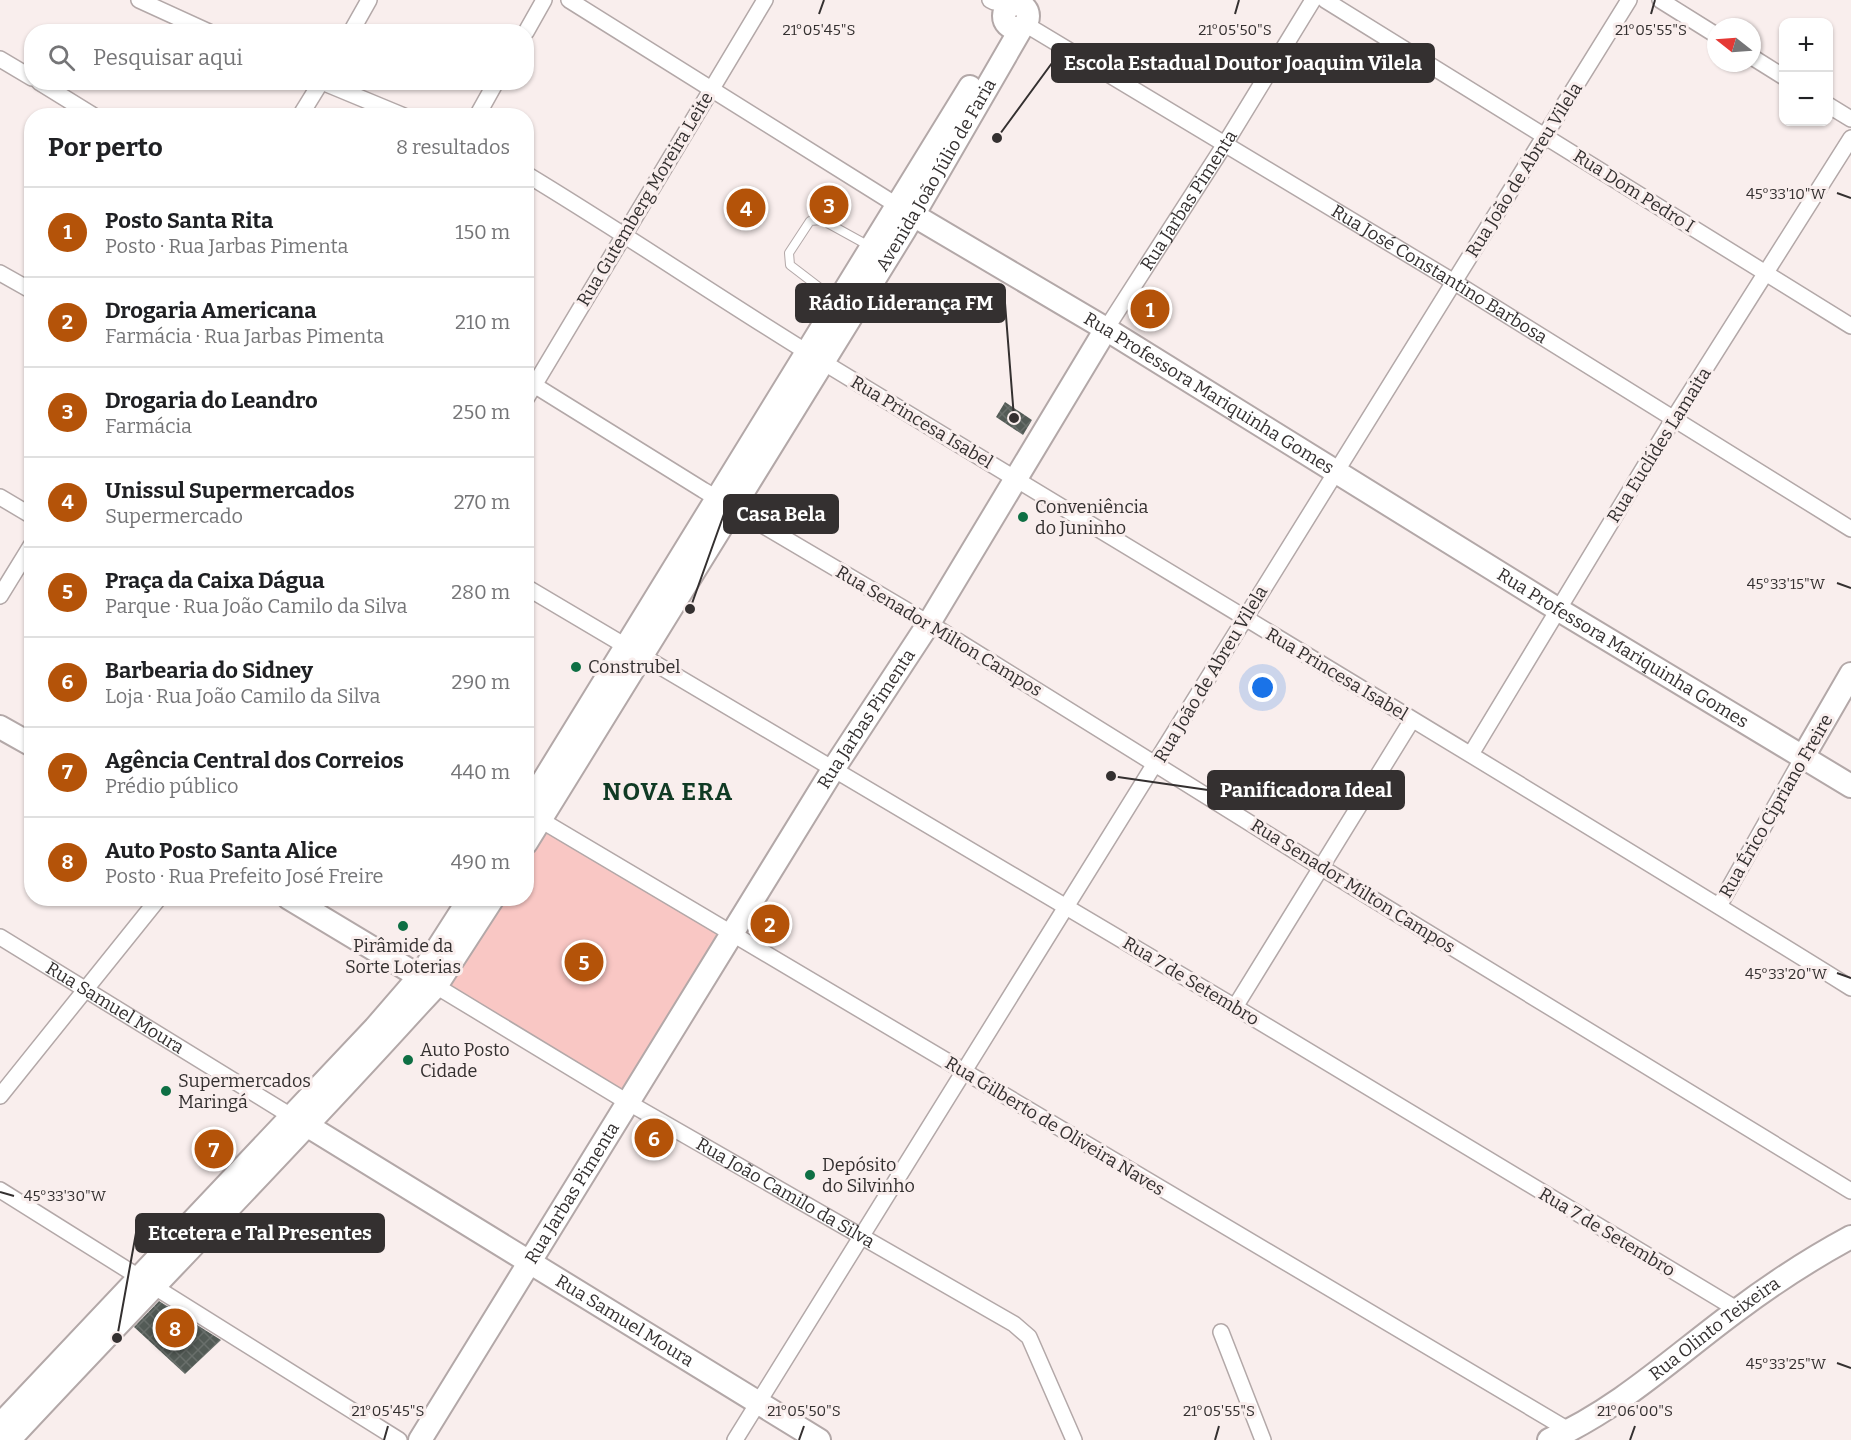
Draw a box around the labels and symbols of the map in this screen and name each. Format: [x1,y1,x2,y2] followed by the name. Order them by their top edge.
[1707,18,1761,72] north arrow
[783,21,855,39] text: 21°05'45"S
[1198,21,1272,39] text: 21°05'50"S
[1615,21,1687,39] text: 21°05'55"S
[1052,44,1434,82] callout: Escola Estadual Doutor Joaquim Vilela
[1064,51,1422,75] text: Escola Estadual Doutor Joaquim Vilela
[871,74,1001,275] street label: Avenida João Júlio de Faria
[1461,78,1587,262] street label: Rua João de Abreu Vilela
[572,88,718,310] street label: Rua Gutemberg Moreira Leite
[1136,126,1242,275] street label: Rua Jarbas Pimenta
[1569,145,1699,237] street label: Rua Dom Pedro I
[810,182,848,228] pin: 3
[1746,185,1827,203] text: 45°33'10"W
[726,186,766,230] pin: 4
[1328,200,1551,348] street label: Rua José Constantino Barbosa
[796,284,1005,322] callout: Rádio Liderança FM
[1130,286,1170,332] pin: 1
[809,291,993,315] text: Rádio Liderança FM
[1080,307,1338,479] street label: Rua Professora Mariquinha Gomes
[1602,363,1716,527] street label: Rua Euclídes Lamaita
[847,371,997,473] street label: Rua Princesa Isabel
[724,495,838,533] callout: Casa Bela
[1035,496,1149,539] place label: Conveniência do Juninho
[736,502,826,526] text: Casa Bela
[1016,510,1030,524] marker: Conveniência do Juninho
[832,561,1046,701] street label: Rua Senador Milton Campos
[1493,563,1752,733] street label: Rua Professora Mariquinha Gomes
[1747,575,1826,593] text: 45°33'15"W
[1150,582,1273,766] street label: Rua João de Abreu Vilela
[1262,623,1412,725] street label: Rua Princesa Isabel
[813,645,920,793] street label: Rua Jarbas Pimenta
[588,656,680,678] place label: Construbel
[569,660,583,674] marker: Construbel
[1248,673,1277,702] your location
[1714,710,1838,902] street label: Rua Érico Cipriano Freire
[1208,771,1404,809] callout: Panificadora Ideal
[602,778,734,806] district label: NOVA ERA
[1220,778,1392,802] text: Panificadora Ideal
[1247,814,1459,958] street label: Rua Senador Milton Campos
[750,902,790,946] pin: 2
[396,919,410,933] marker: Pirâmide da Sorte Loterias
[1119,932,1263,1030] street label: Rua 7 de Setembro
[345,935,461,978] place label: Pirâmide da Sorte Loterias
[564,940,604,984] pin: 5
[42,957,188,1059] street label: Rua Samuel Moura
[1745,965,1828,983] text: 45°33'20"W
[420,1039,510,1082] place label: Auto Posto Cidade
[941,1052,1169,1200] street label: Rua Gilberto de Oliveira Naves
[401,1053,415,1067] marker: Auto Posto Cidade
[178,1070,311,1113] place label: Supermercados Maringá
[159,1084,173,1098] marker: Supermercados Maringá
[634,1116,674,1160] pin: 6
[520,1118,624,1268] street label: Rua Jarbas Pimenta
[194,1126,234,1172] pin: 7
[692,1133,879,1253] street label: Rua João Camilo da Silva
[822,1154,915,1197] place label: Depósito do Silvinho
[803,1168,817,1182] marker: Depósito do Silvinho
[1535,1183,1679,1281] street label: Rua 7 de Setembro
[24,1187,107,1205] text: 45°33'30"W
[136,1214,384,1252] callout: Etcetera e Tal Presentes
[148,1221,372,1245] text: Etcetera e Tal Presentes
[552,1270,698,1371] street label: Rua Samuel Moura
[1645,1272,1784,1385] street label: Rua Olinto Teixeira
[156,1306,195,1350] pin: 8
[1746,1355,1827,1373] text: 45°33'25"W
[352,1402,424,1420] text: 21°05'45"S
[767,1402,841,1420] text: 21°05'50"S
[1183,1402,1255,1420] text: 21°05'55"S
[1597,1402,1673,1420] text: 21°06'00"S

